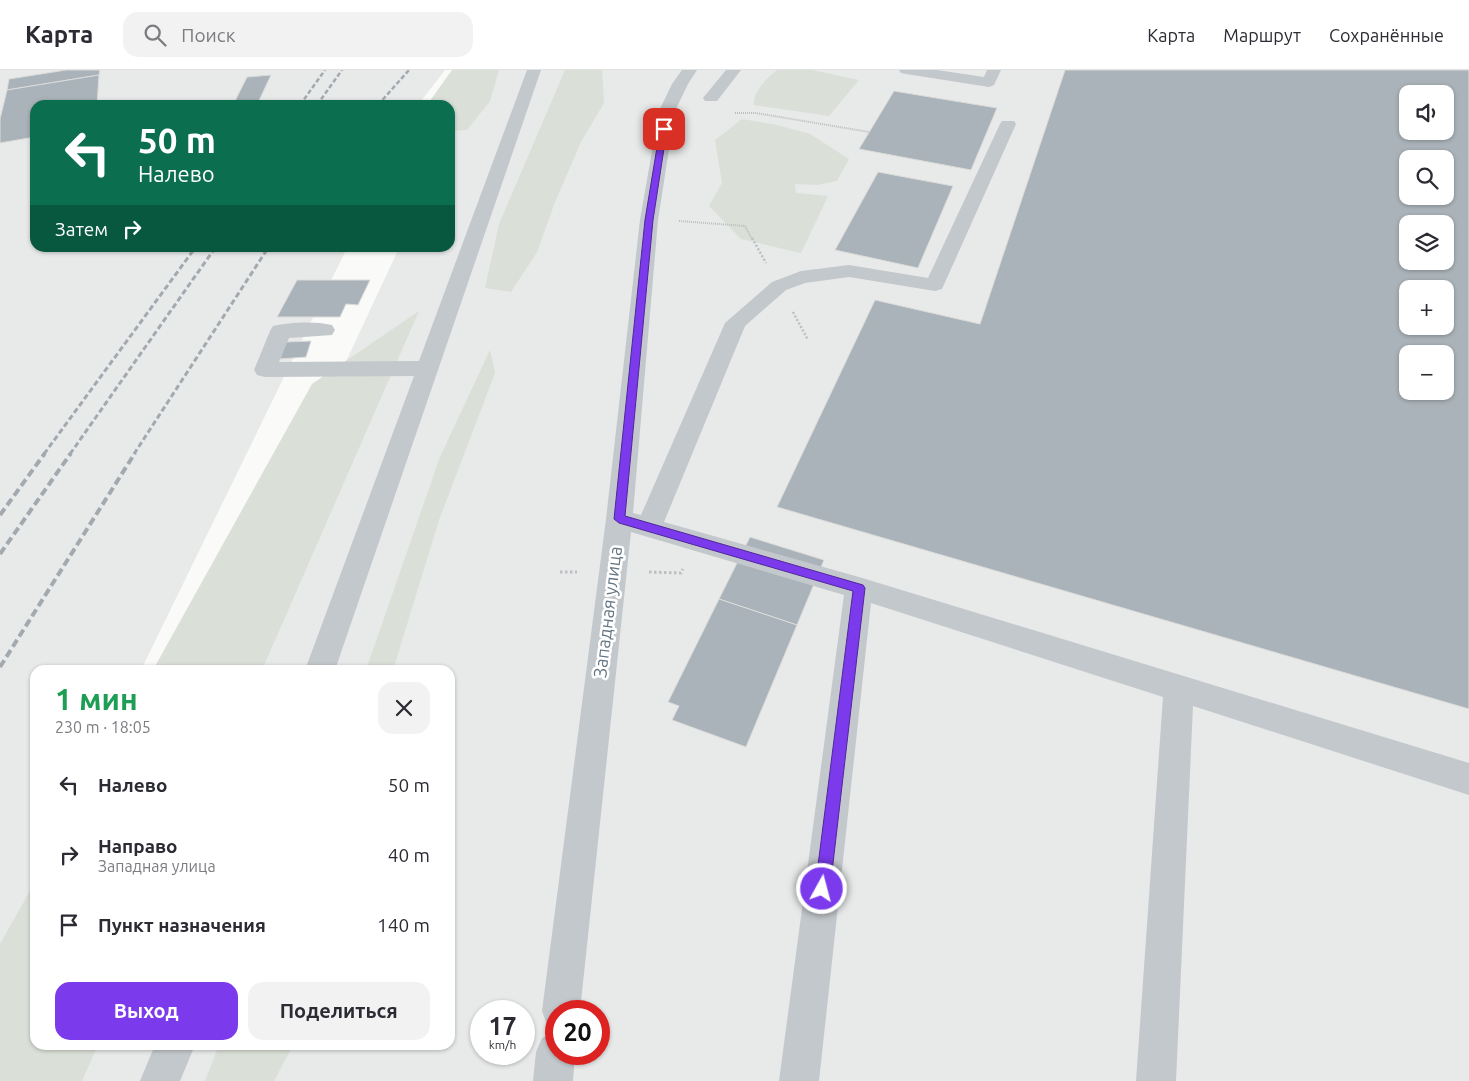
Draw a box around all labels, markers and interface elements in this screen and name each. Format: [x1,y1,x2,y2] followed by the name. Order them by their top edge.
[123,12,473,57] search box
[25,21,93,48] text: Карта
[141,21,169,49] icon: search
[181,24,235,46] text: Поиск
[1147,25,1195,45] text: Карта
[1223,25,1301,45] text: Маршрут
[1329,25,1444,45] text: Сохранённые
[1399,85,1454,400] map controls
[1399,85,1454,140] button: sound
[643,108,685,150] pin
[650,115,678,143] icon: arrive
[55,120,120,185] icon: left
[138,120,216,160] text: 50 m
[1399,150,1454,205] button: search
[138,161,215,186] text: Налево
[118,215,146,243] icon: right
[1399,215,1454,270] button: layers
[55,218,108,240] text: Затем
[1399,280,1454,335] button: +
[1399,345,1454,400] button: −
[589,545,625,679] street label: Западная улица
[55,682,138,716] text: 1 мин
[378,682,430,734] button: close
[55,718,151,736] text: 230 m · 18:05
[55,771,83,799] icon: left
[98,774,167,796] text: Налево
[388,774,430,796] text: 50 m
[98,835,178,857] text: Направо
[55,841,83,869] icon: right
[388,844,430,866] text: 40 m
[98,857,216,875] text: Западная улица
[795,862,847,914] position arrow
[55,911,83,939] icon: arrive
[98,914,266,936] text: Пункт назначения
[377,914,430,936] text: 140 m
[55,982,238,1040] button: Выход
[248,982,430,1040] button: Поделиться
[545,1000,610,1065] speed limit sign: 20
[488,1012,517,1040] text: 17
[489,1038,516,1051] text: km/h

